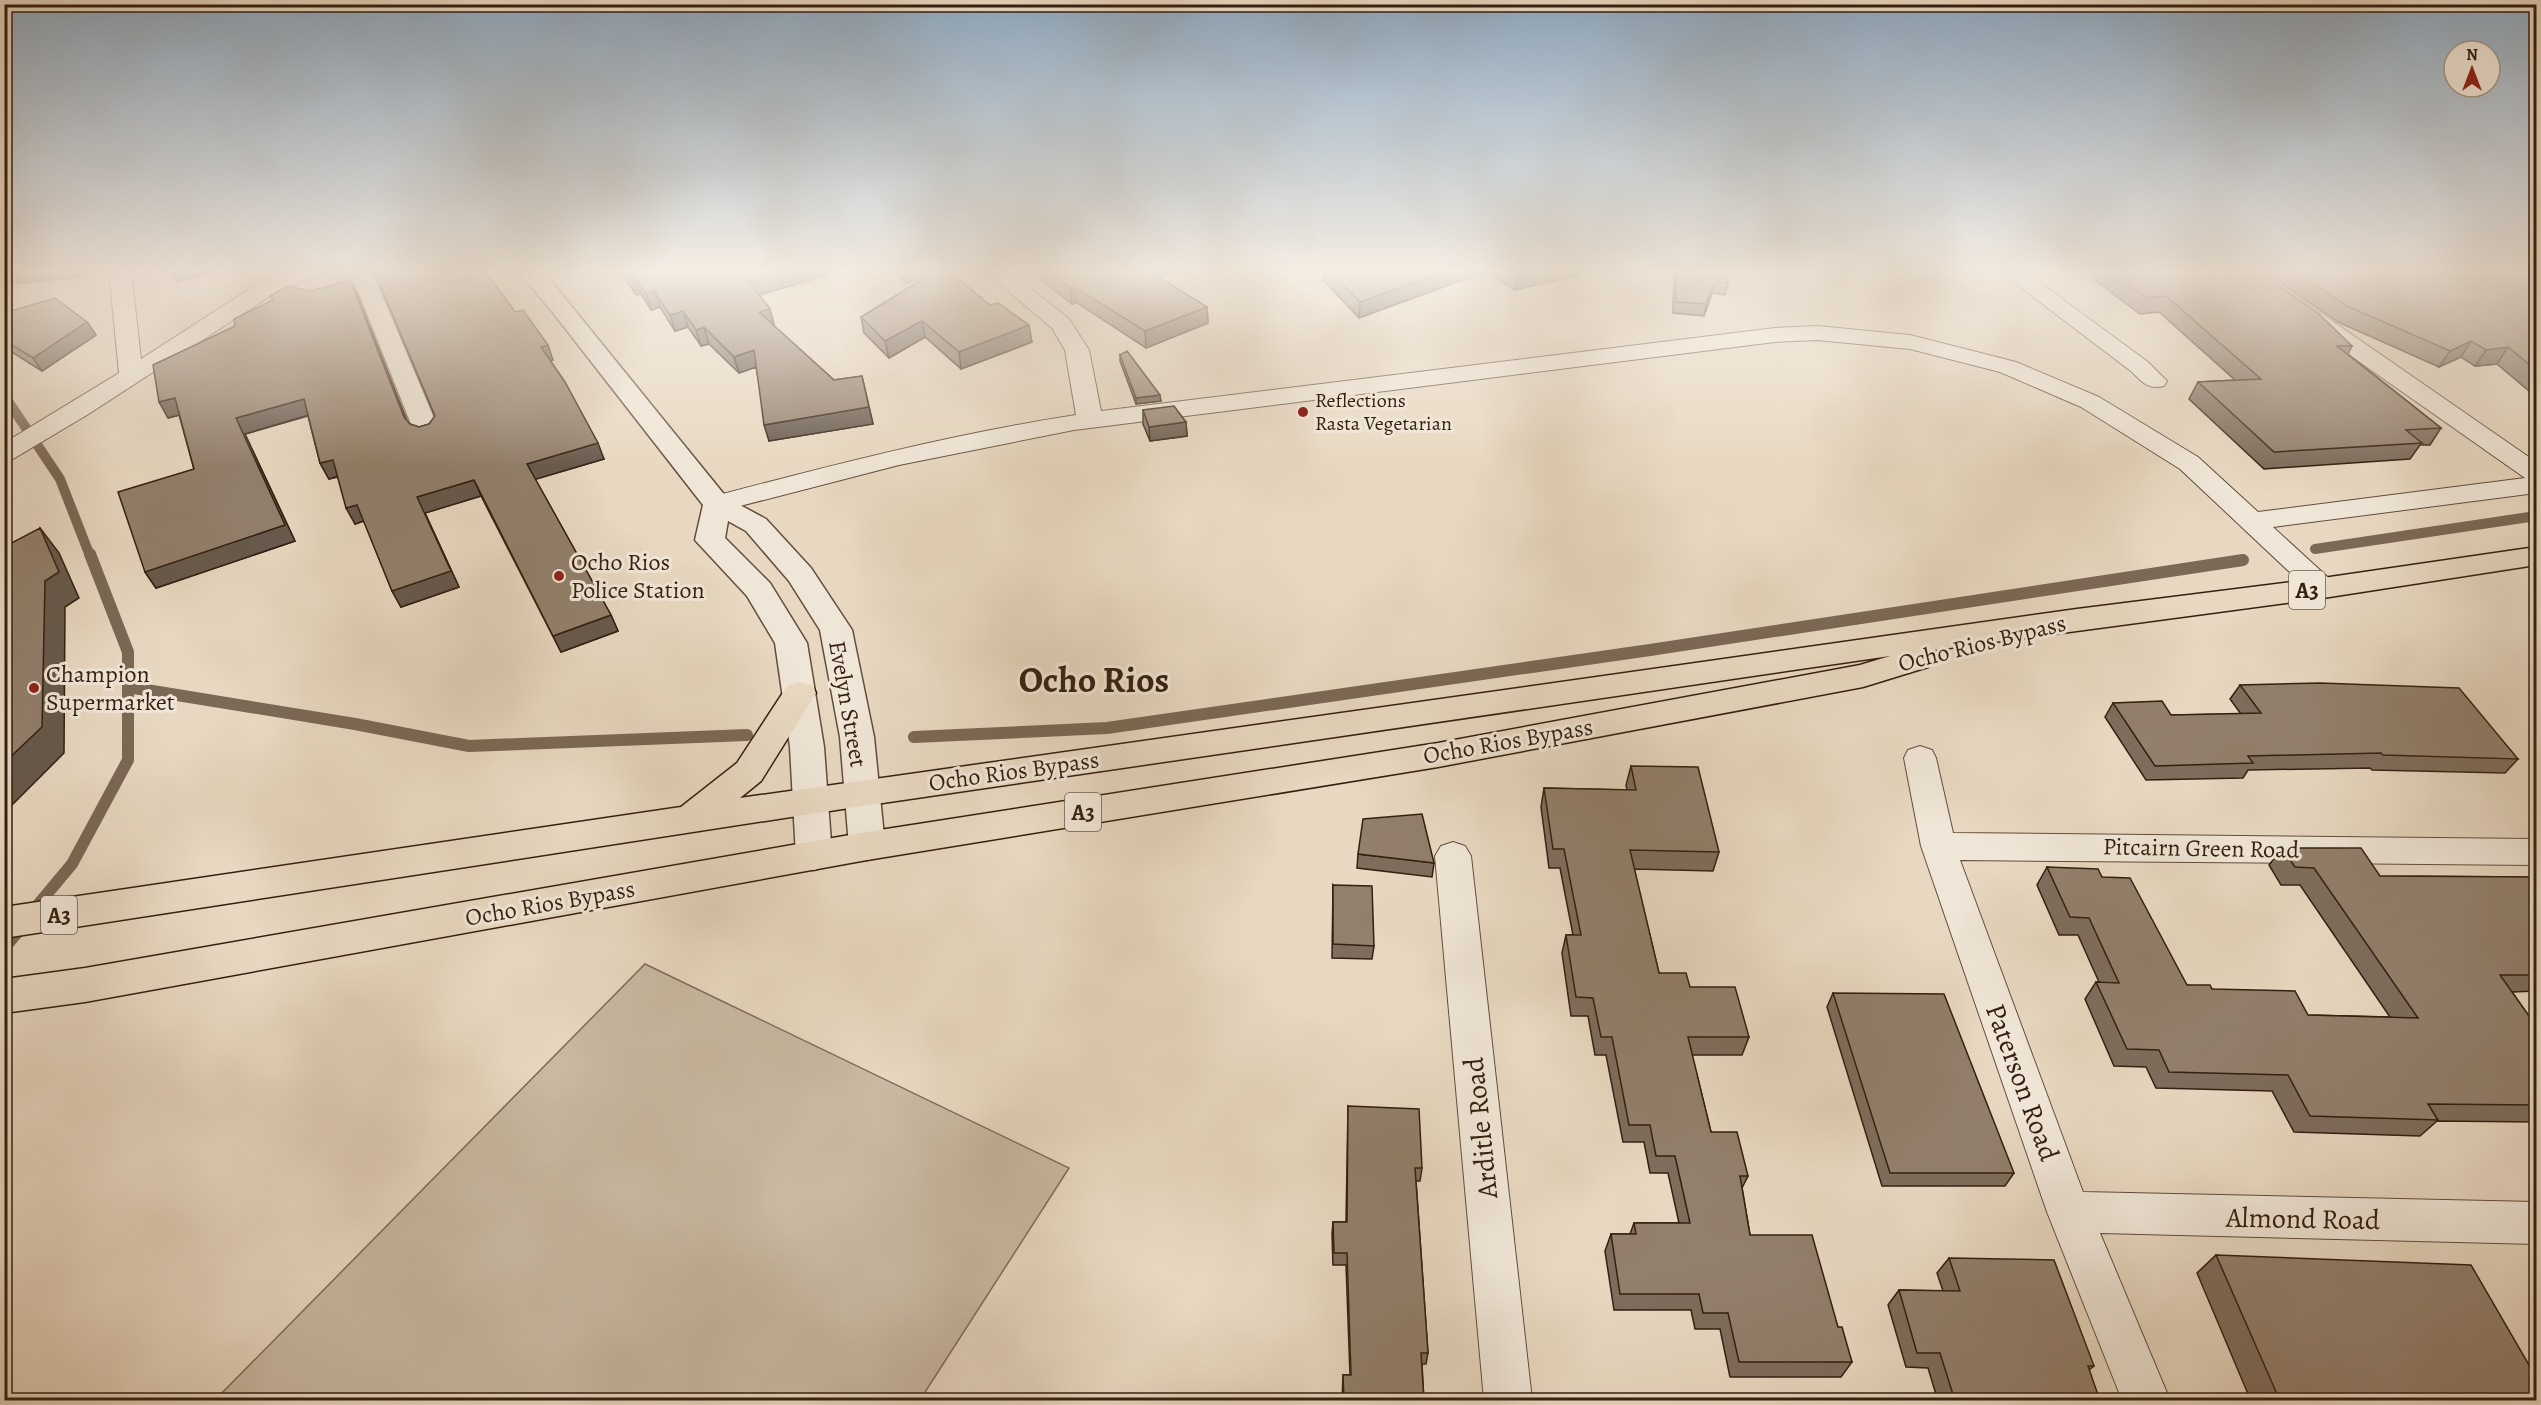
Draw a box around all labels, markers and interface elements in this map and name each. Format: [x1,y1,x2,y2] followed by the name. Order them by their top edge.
[2442,39,2502,99] north arrow
[2466,44,2478,66] text: N
[1315,387,1452,437] place label: Reflections Rasta Vegetarian
[1296,405,1310,419] marker: Reflections Rasta Vegetarian
[571,546,705,606] place label: Ocho Rios Police Station
[552,569,566,583] marker: Ocho Rios Police Station
[2289,571,2325,609] road number: A3
[1895,607,2069,679] street label: Ocho Rios Bypass
[821,638,875,770] street label: Evelyn Street
[1019,655,1169,704] district label: Ocho Rios
[46,658,175,718] place label: Champion Supermarket
[27,681,41,695] marker: Champion Supermarket
[1421,710,1595,772] street label: Ocho Rios Bypass
[927,743,1101,799] street label: Ocho Rios Bypass
[1065,793,1101,831] road number: A3
[2102,830,2300,866] street label: Pitcairn Green Road
[463,872,637,934] street label: Ocho Rios Bypass
[41,896,77,934] road number: A3
[1976,998,2068,1167] street label: Paterson Road
[1455,1055,1507,1201] street label: Arditle Road
[2225,1199,2381,1239] street label: Almond Road

